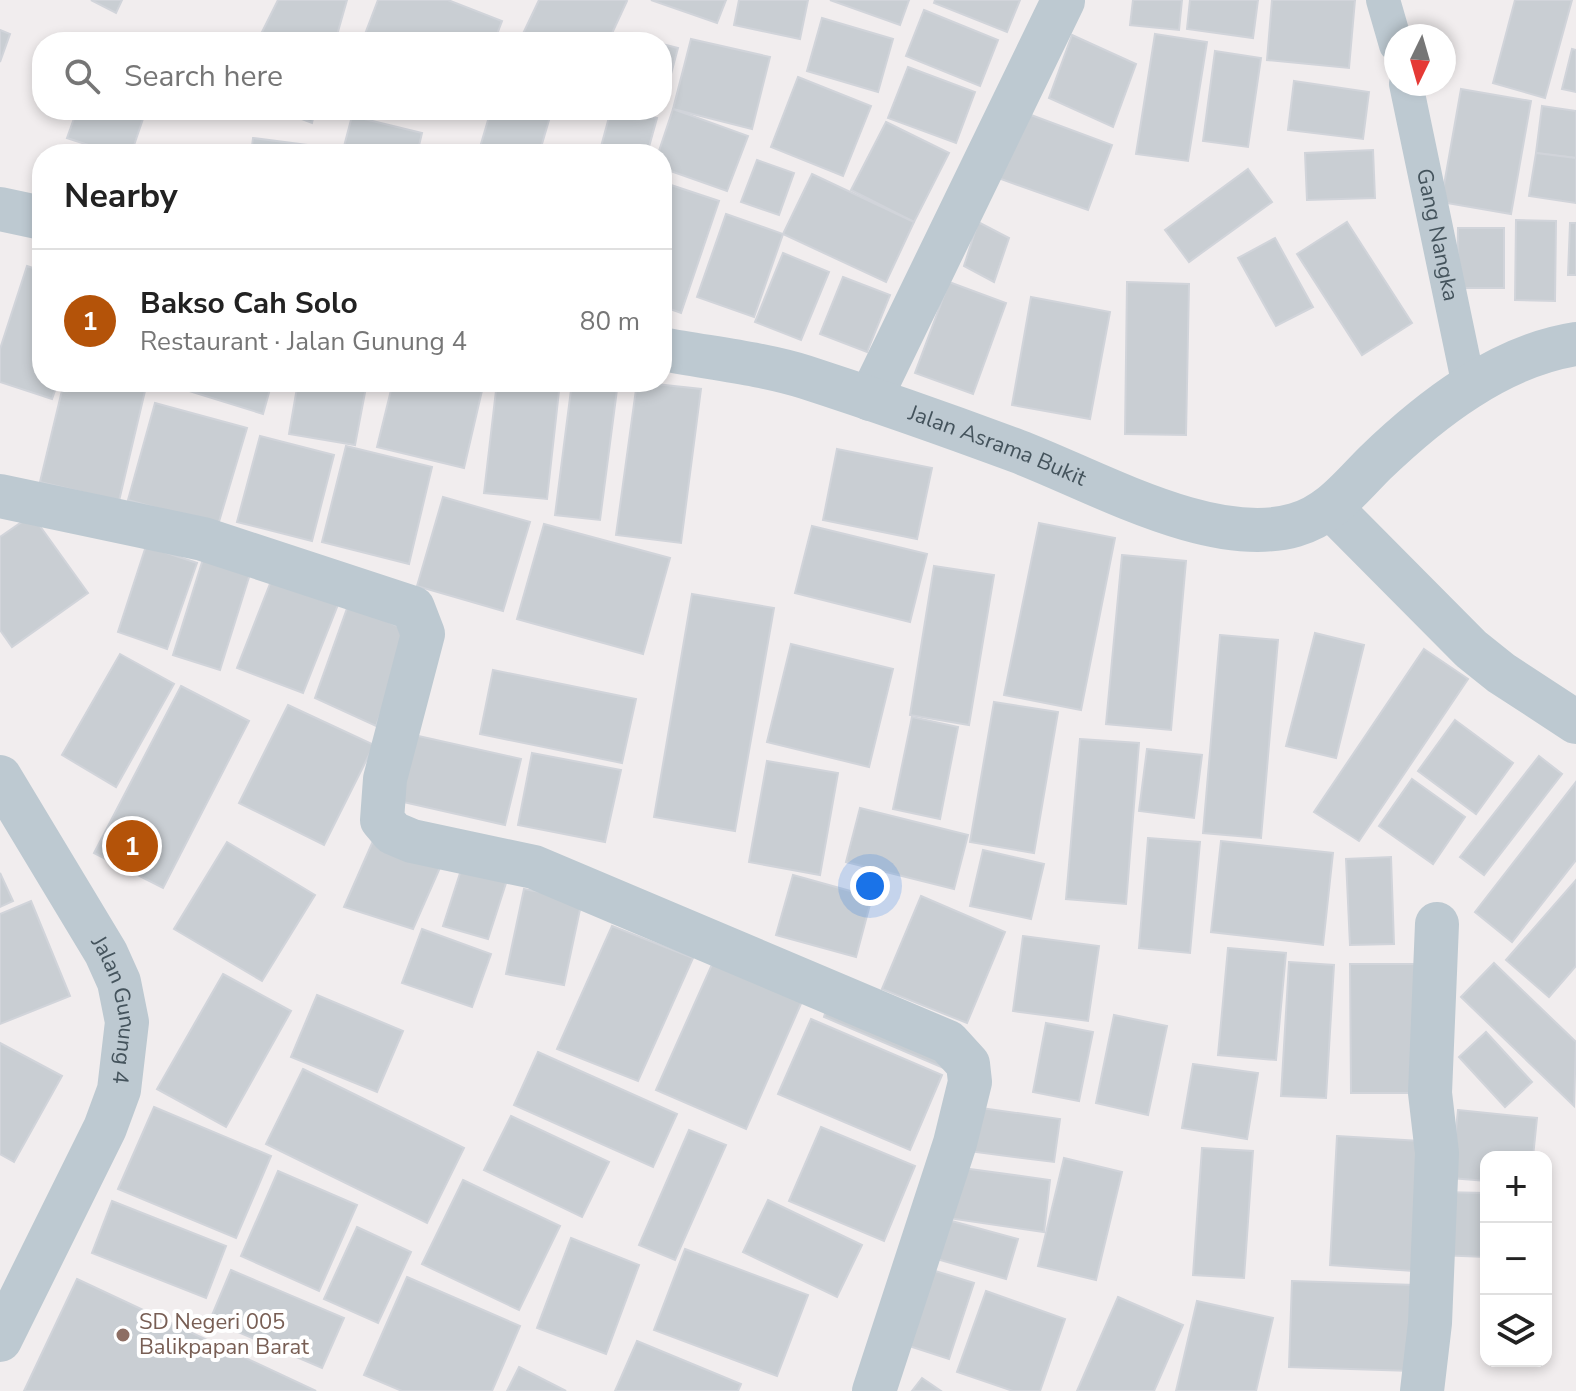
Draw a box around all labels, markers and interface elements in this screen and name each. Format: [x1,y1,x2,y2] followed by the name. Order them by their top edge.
[1384,24,1456,96] north arrow
[32,32,672,120] search box
[60,54,104,98] icon: search
[124,56,283,97] text: Search here
[1409,166,1466,304] street label: Gang Nangka
[64,173,178,219] text: Nearby
[140,283,358,324] text: Bakso Cah Solo
[82,304,98,339] text: 1
[580,304,640,339] text: 80 m
[140,324,467,359] text: Restaurant · Jalan Gunung 4
[903,398,1091,494] street label: Jalan Asrama Bukit
[106,816,158,876] pin: 1
[850,866,890,906] your location
[83,929,143,1086] street label: Jalan Gunung 4
[1480,1151,1552,1367] map controls
[1480,1151,1552,1223] button: +
[1480,1223,1552,1295] button: −
[1480,1295,1552,1367] button: layers
[139,1307,309,1362] place label: SD Negeri 005 Balikpapan Barat
[114,1326,132,1344] marker: SD Negeri 005 Balikpapan Barat

